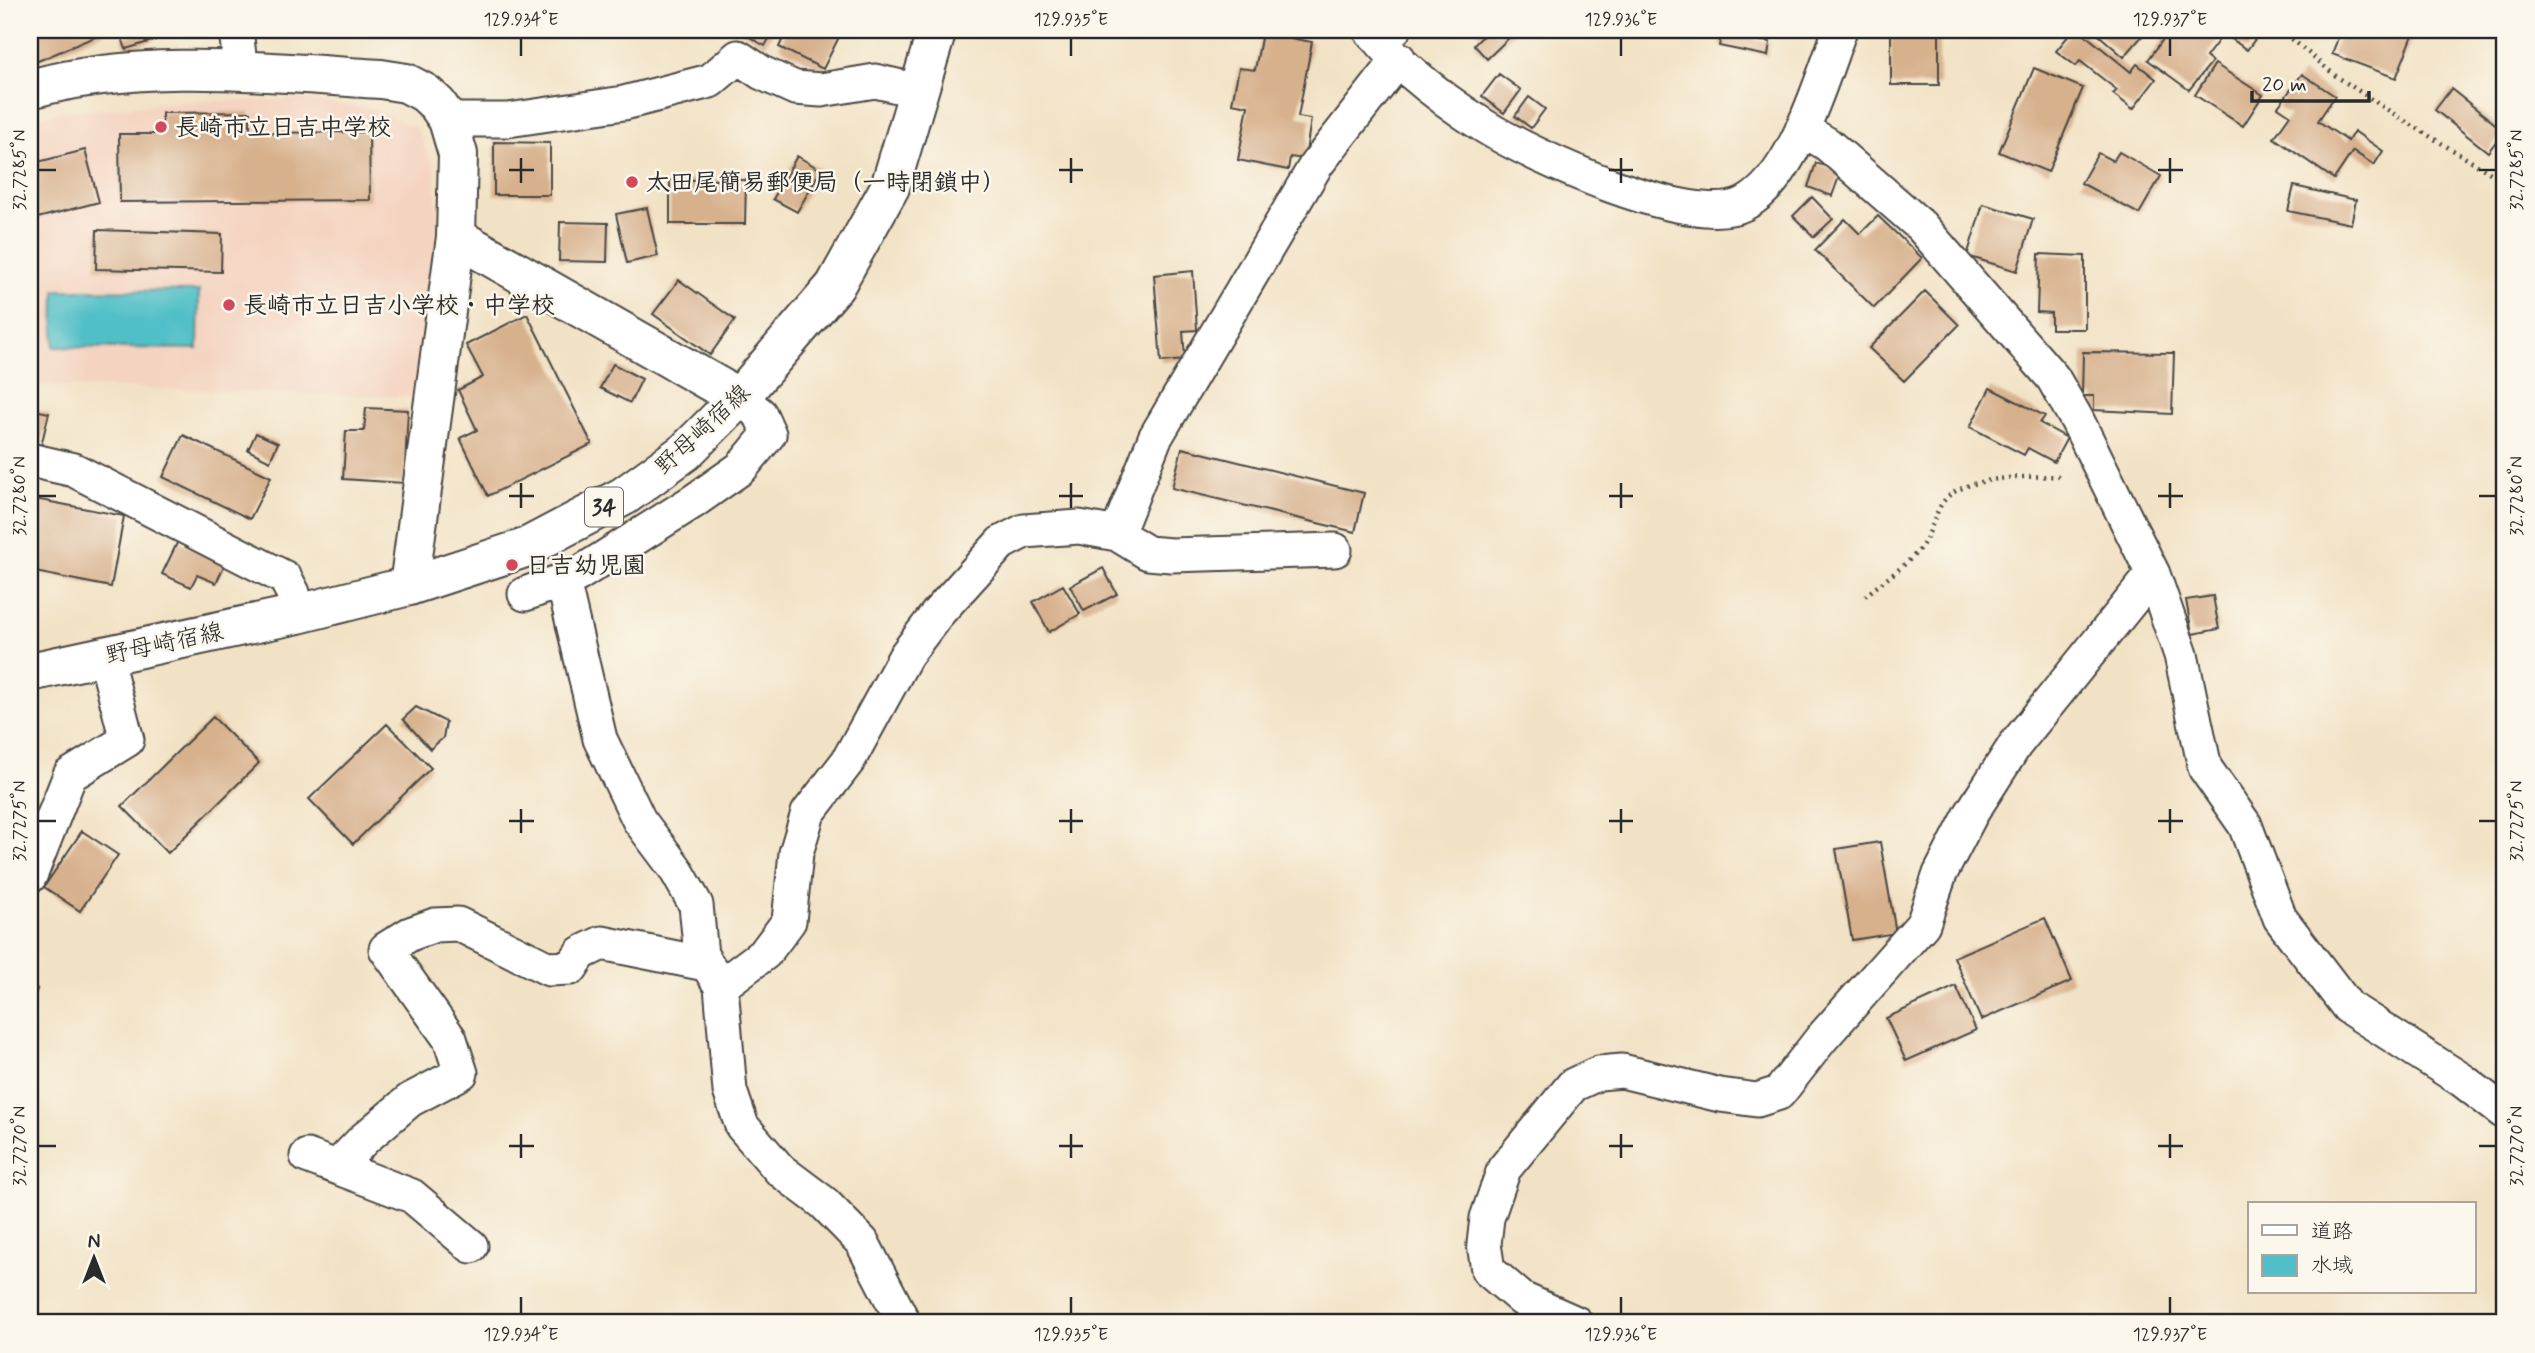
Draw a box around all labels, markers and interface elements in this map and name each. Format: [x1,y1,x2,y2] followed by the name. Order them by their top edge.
[484,8,558,32] text: 129.934°E
[1034,8,1108,32] text: 129.935°E
[1585,8,1657,32] text: 129.936°E
[2133,8,2207,32] text: 129.937°E
[2252,60,2369,104] scale bar
[2262,71,2307,99] text: 20 m
[175,113,391,144] place label: 長崎市立日吉中学校
[153,119,169,135] marker: 長崎市立日吉中学校
[8,130,32,210] text: 32.7285°N
[2505,130,2529,210] text: 32.7285°N
[646,168,1006,199] place label: 太田尾簡易郵便局（一時閉鎖中）
[624,174,640,190] marker: 太田尾簡易郵便局（一時閉鎖中）
[243,291,555,322] place label: 長崎市立日吉小学校・中学校
[221,297,237,313] marker: 長崎市立日吉小学校・中学校
[649,378,757,482] street label: 野母崎宿線
[8,456,32,536] text: 32.7280°N
[2505,456,2529,536] text: 32.7280°N
[585,488,623,526] road number: 34
[526,551,646,582] place label: 日吉幼児園
[504,557,520,573] marker: 日吉幼児園
[102,617,226,672] street label: 野母崎宿線
[8,780,32,862] text: 32.7275°N
[2505,780,2529,862] text: 32.7275°N
[8,1106,32,1186] text: 32.7270°N
[2505,1106,2529,1186] text: 32.7270°N
[2248,1202,2476,1294] legend
[2311,1218,2353,1246] text: 道路
[60,1224,130,1294] north arrow
[88,1230,100,1255] text: N
[2311,1252,2353,1280] text: 水域
[484,1323,558,1347] text: 129.934°E
[1034,1323,1108,1347] text: 129.935°E
[1585,1323,1657,1347] text: 129.936°E
[2133,1323,2207,1347] text: 129.937°E

